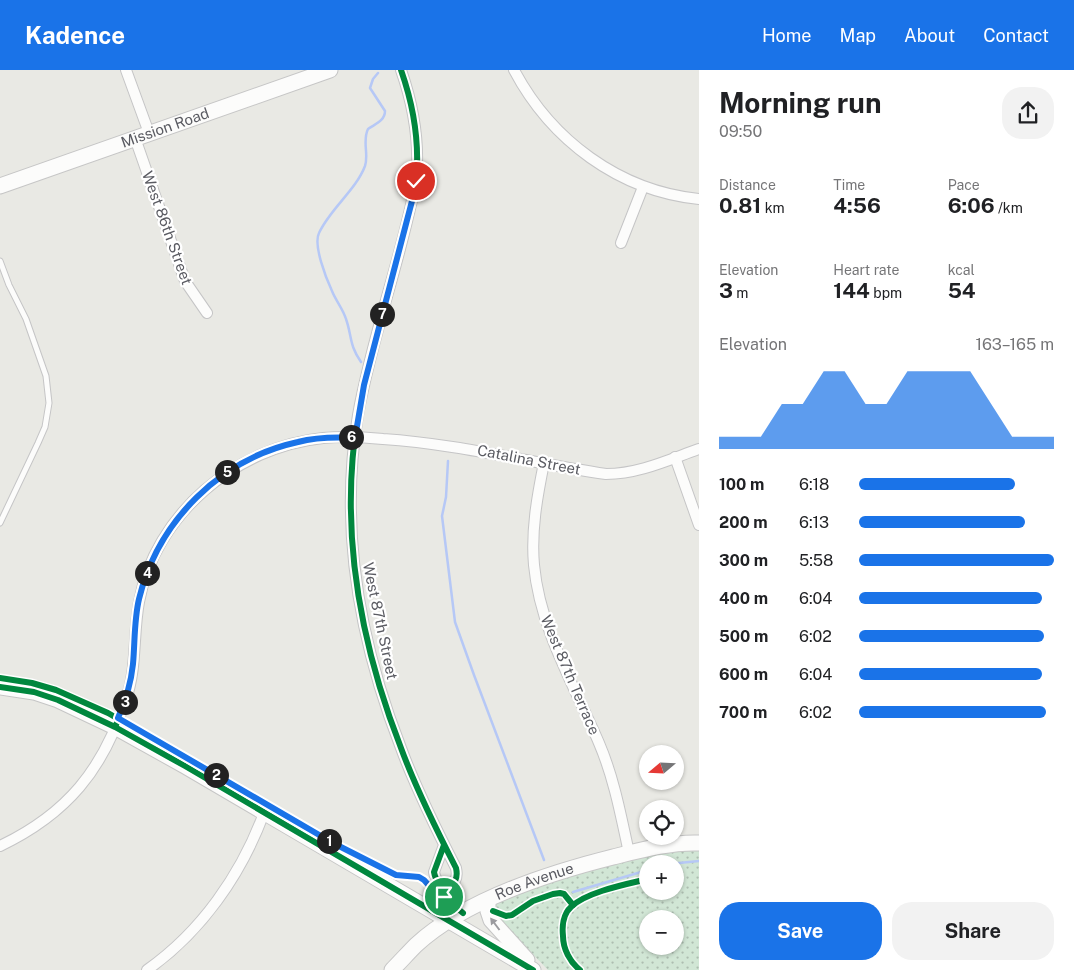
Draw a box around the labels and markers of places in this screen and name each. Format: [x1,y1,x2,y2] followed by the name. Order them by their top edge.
[395,160,437,202] pin
[370,302,394,326] pin: 7
[338,424,364,450] pin: 6
[214,460,240,484] pin: 5
[134,560,160,586] pin: 4
[112,690,138,714] pin: 3
[204,762,228,788] pin: 2
[316,828,342,854] pin: 1
[423,876,465,918] pin

